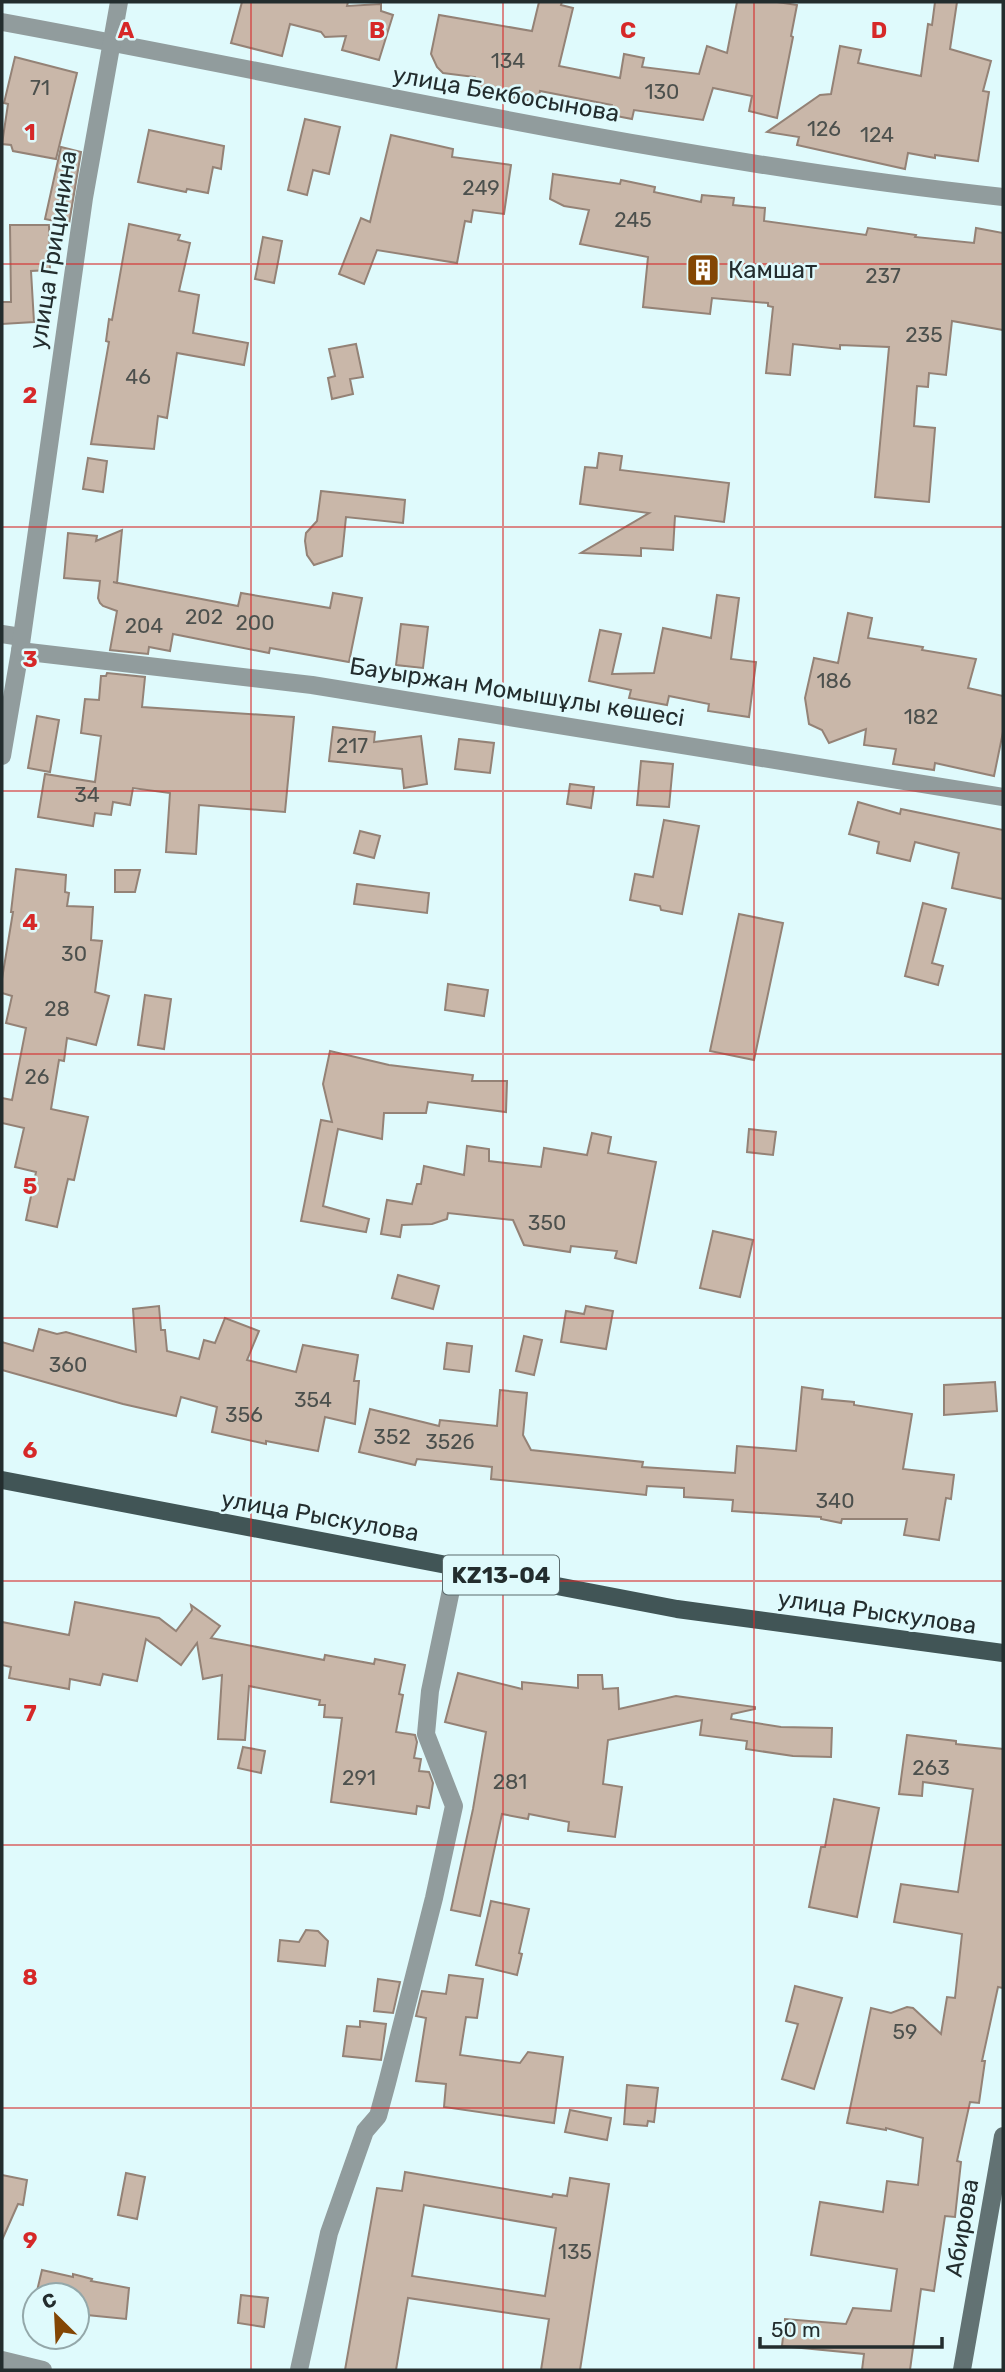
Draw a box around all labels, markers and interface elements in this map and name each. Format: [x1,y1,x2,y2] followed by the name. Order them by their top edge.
[118,16,135,44] text: A
[369,16,385,44] text: B
[620,16,636,44] text: C
[871,16,887,44] text: D
[491,48,525,73] house number: 134
[390,60,622,128] street label: улица Бекбосынова
[30,75,50,100] house number: 71
[645,79,679,104] house number: 130
[807,116,841,141] house number: 126
[24,118,36,146] text: 1
[860,122,894,147] house number: 124
[23,149,83,351] street label: улица Грицинина
[462,175,500,200] house number: 249
[614,207,652,232] house number: 245
[684,251,722,289] building icon: Камшат
[728,256,817,284] place label: Камшат
[865,263,901,288] house number: 237
[905,322,943,347] house number: 235
[125,364,151,389] house number: 46
[23,381,37,409] text: 2
[185,604,223,629] house number: 202
[236,610,275,635] house number: 200
[125,613,163,638] house number: 204
[22,645,38,673] text: 3
[348,652,686,732] street label: Бауыржан Момышұлы көшесі
[816,668,852,693] house number: 186
[904,704,938,729] house number: 182
[336,733,368,758] house number: 217
[74,782,100,807] house number: 34
[22,908,38,936] text: 4
[61,941,87,966] house number: 30
[44,996,70,1021] house number: 28
[25,1064,50,1089] house number: 26
[23,1172,38,1200] text: 5
[528,1210,566,1235] house number: 350
[49,1352,87,1377] house number: 360
[294,1387,332,1412] house number: 354
[225,1402,263,1427] house number: 356
[373,1424,411,1449] house number: 352
[425,1429,475,1454] house number: 352б
[23,1436,38,1464] text: 6
[219,1485,421,1547] street label: улица Рыскулова
[816,1488,855,1513] house number: 340
[443,1556,559,1594] road number: KZ13-04
[776,1584,978,1640] street label: улица Рыскулова
[23,1699,37,1727] text: 7
[912,1755,950,1780] house number: 263
[342,1765,376,1790] house number: 291
[493,1769,527,1794] house number: 281
[22,1963,38,1991] text: 8
[893,2019,917,2044] house number: 59
[940,2177,984,2279] street label: Абирова
[23,2226,37,2254] text: 9
[558,2239,592,2264] house number: 135
[21,2281,91,2351] north arrow
[39,2288,60,2314] text: С
[760,2306,942,2350] scale bar
[771,2317,821,2342] text: 50 m

